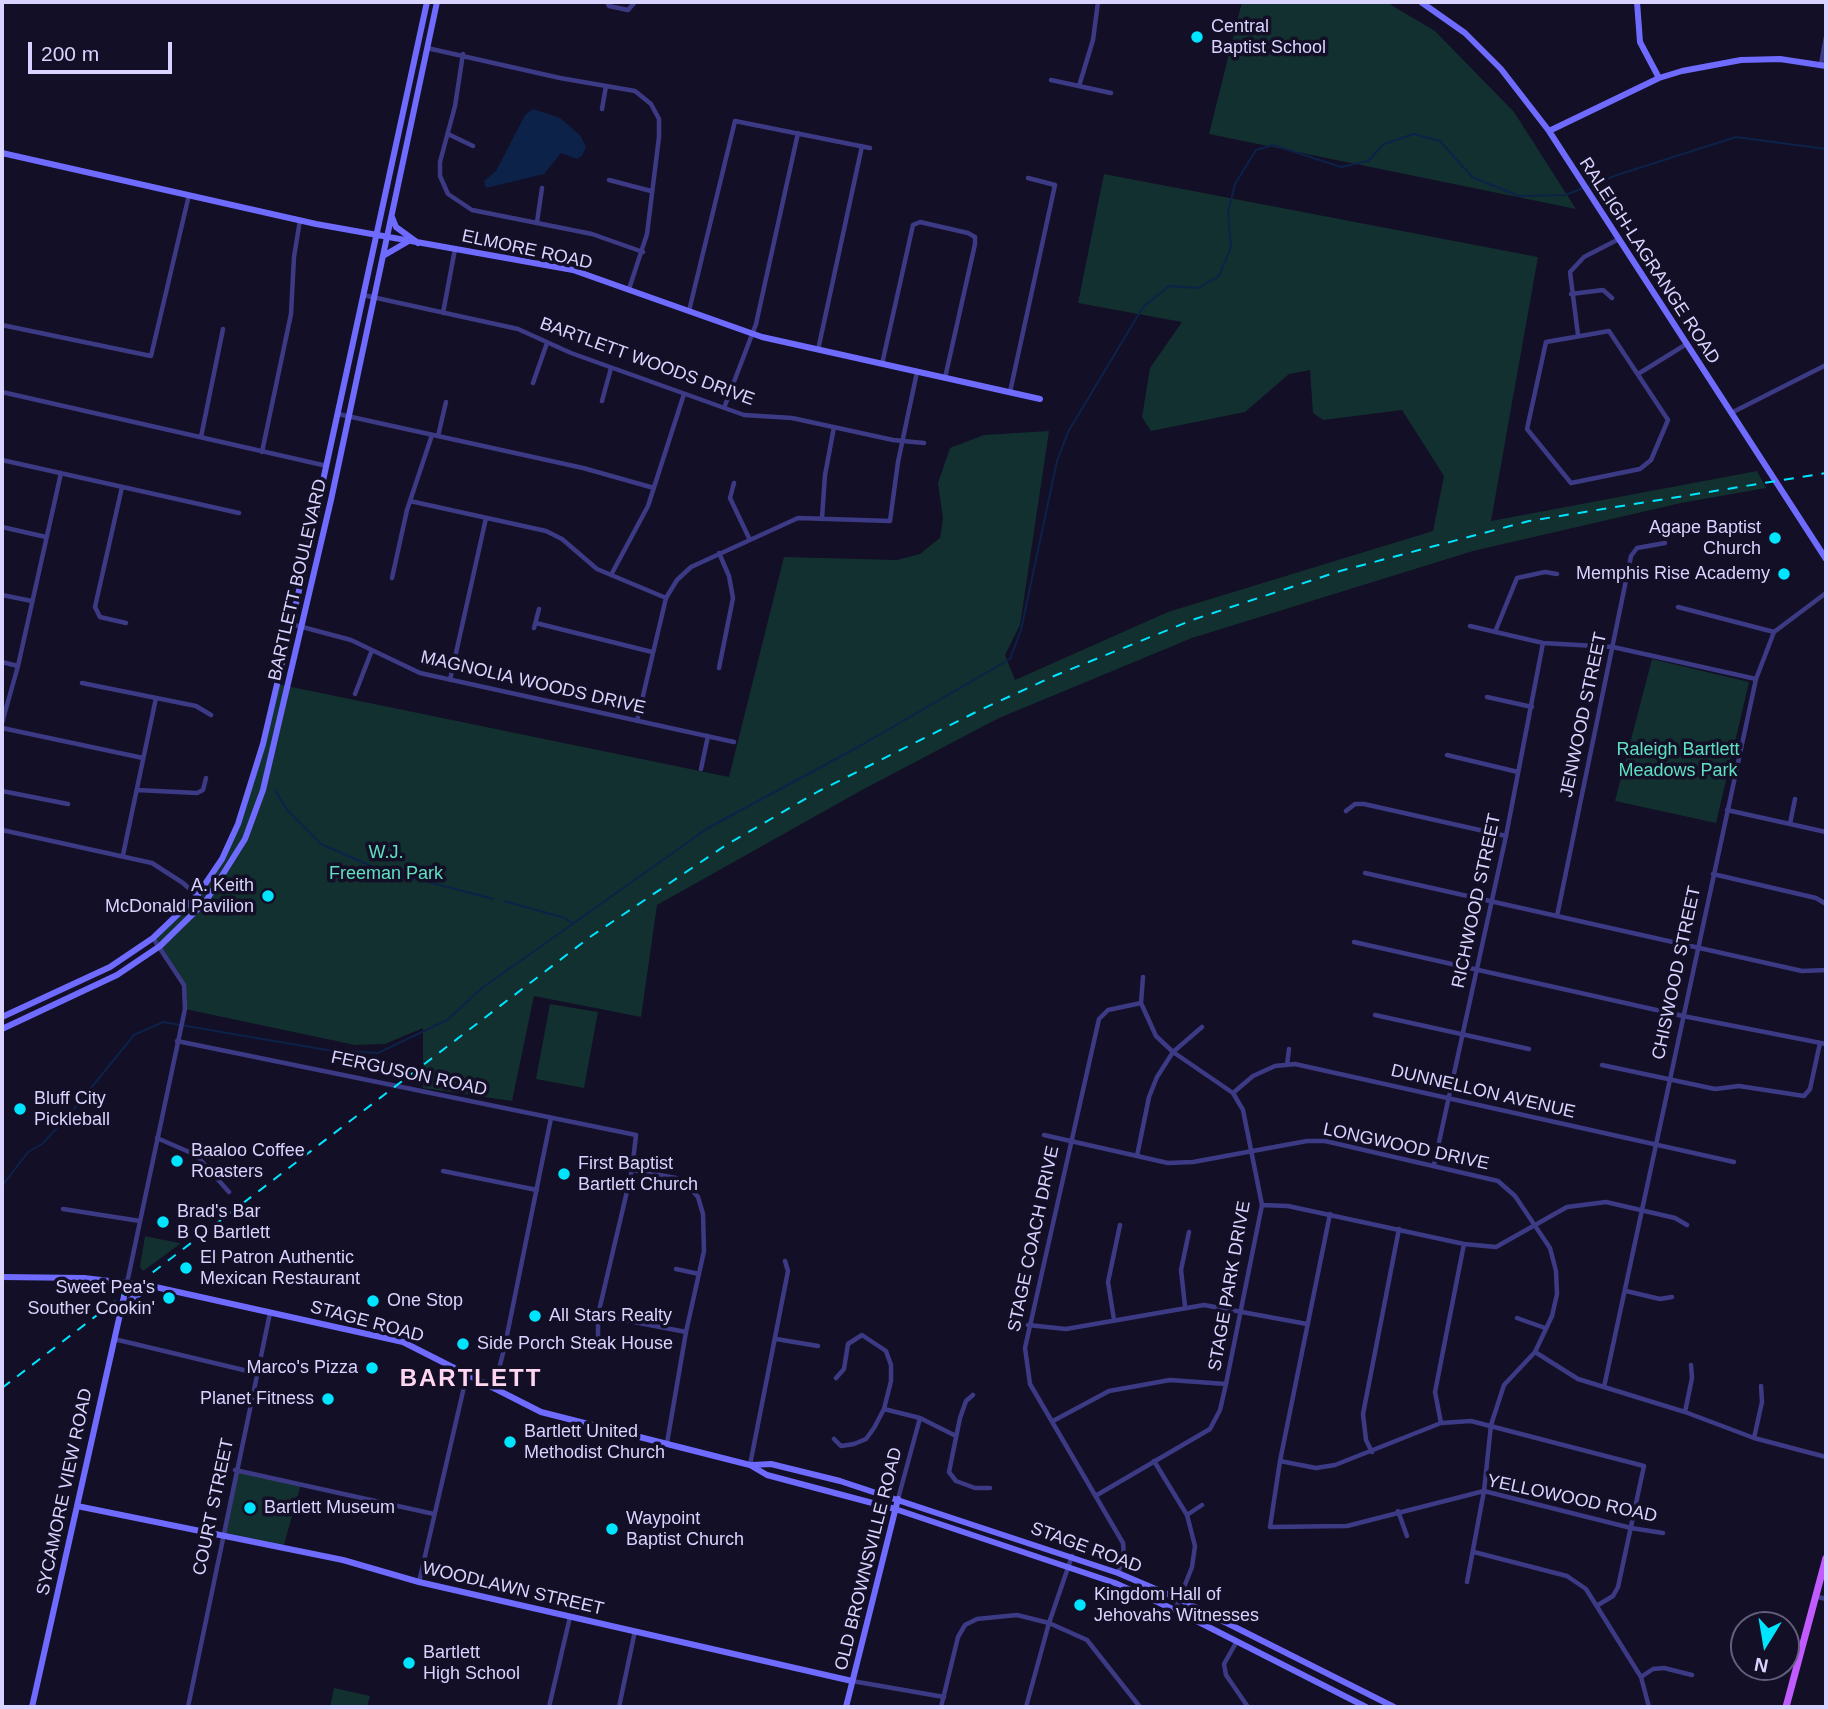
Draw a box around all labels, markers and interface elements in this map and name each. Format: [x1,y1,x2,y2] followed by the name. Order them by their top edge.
[1211,16,1326,58] place label: Central Baptist School
[32,28,175,72] scale bar
[1189,29,1205,45] marker: Central Baptist School
[41,42,99,65] text: 200 m
[1574,154,1724,368] street label: RALEIGH-LAGRANGE ROAD
[460,226,594,274] street label: ELMORE ROAD
[537,313,757,411] street label: BARTLETT WOODS DRIVE
[264,477,332,683] street label: BARTLETT BOULEVARD
[1649,517,1761,560] place label: Agape Baptist Church
[1767,530,1783,546] marker: Agape Baptist Church
[1576,563,1770,585] place label: Memphis Rise Academy
[1776,566,1792,582] marker: Memphis Rise Academy
[1556,631,1612,799] street label: JENWOOD STREET
[419,647,647,719] street label: MAGNOLIA WOODS DRIVE
[1616,739,1740,782] park label: Raleigh Bartlett Meadows Park
[1448,812,1506,990] street label: RICHWOOD STREET
[329,842,443,884] park label: W.J. Freeman Park
[105,875,254,917] place label: A. Keith McDonald Pavilion
[1648,884,1706,1062] street label: CHISWOOD STREET
[260,888,276,904] marker: A. Keith McDonald Pavilion
[329,1047,489,1101] street label: FERGUSON ROAD
[1389,1060,1577,1124] street label: DUNNELLON AVENUE
[34,1088,110,1130] place label: Bluff City Pickleball
[12,1101,28,1117] marker: Bluff City Pickleball
[1321,1119,1491,1175] street label: LONGWOOD DRIVE
[191,1140,305,1182] place label: Baaloo Coffee Roasters
[1004,1144,1064,1334] street label: STAGE COACH DRIVE
[169,1153,185,1169] marker: Baaloo Coffee Roasters
[578,1153,698,1196] place label: First Baptist Bartlett Church
[556,1166,572,1182] marker: First Baptist Bartlett Church
[1204,1199,1256,1373] street label: STAGE PARK DRIVE
[177,1201,270,1244] place label: Brad's Bar B Q Bartlett
[155,1214,171,1230] marker: Brad's Bar B Q Bartlett
[200,1247,360,1290] place label: El Patron Authentic Mexican Restaurant
[178,1260,194,1276] marker: El Patron Authentic Mexican Restaurant
[27,1277,155,1320] place label: Sweet Pea's Souther Cookin'
[161,1290,177,1306] marker: Sweet Pea's Souther Cookin'
[387,1290,463,1312] place label: One Stop
[365,1293,381,1309] marker: One Stop
[308,1296,426,1348] street label: STAGE ROAD
[549,1305,672,1327] place label: All Stars Realty
[527,1308,543,1324] marker: All Stars Realty
[477,1333,673,1355] place label: Side Porch Steak House
[455,1336,471,1352] marker: Side Porch Steak House
[247,1357,358,1379] place label: Marco's Pizza
[364,1360,380,1376] marker: Marco's Pizza
[401,1365,541,1393] district label: BARTLETT
[32,1387,98,1597] street label: SYCAMORE VIEW ROAD
[200,1388,314,1410] place label: Planet Fitness
[320,1391,336,1407] marker: Planet Fitness
[524,1421,665,1464] place label: Bartlett United Methodist Church
[502,1434,518,1450] marker: Bartlett United Methodist Church
[189,1436,239,1578] street label: COURT STREET
[831,1445,907,1673] street label: OLD BROWNSVILLE ROAD
[1485,1470,1659,1528] street label: YELLOWOOD ROAD
[264,1497,395,1519] place label: Bartlett Museum
[242,1500,258,1516] marker: Bartlett Museum
[626,1508,744,1550] place label: Waypoint Baptist Church
[1027,1518,1145,1578] street label: STAGE ROAD
[604,1521,620,1537] marker: Waypoint Baptist Church
[420,1558,606,1620] street label: WOODLAWN STREET
[1094,1584,1259,1626] place label: Kingdom Hall of Jehovahs Witnesses
[1072,1597,1088,1613] marker: Kingdom Hall of Jehovahs Witnesses
[1730,1611,1800,1681] north arrow
[423,1642,520,1684] place label: Bartlett High School
[1753,1654,1770,1677] text: N
[401,1655,417,1671] marker: Bartlett High School

